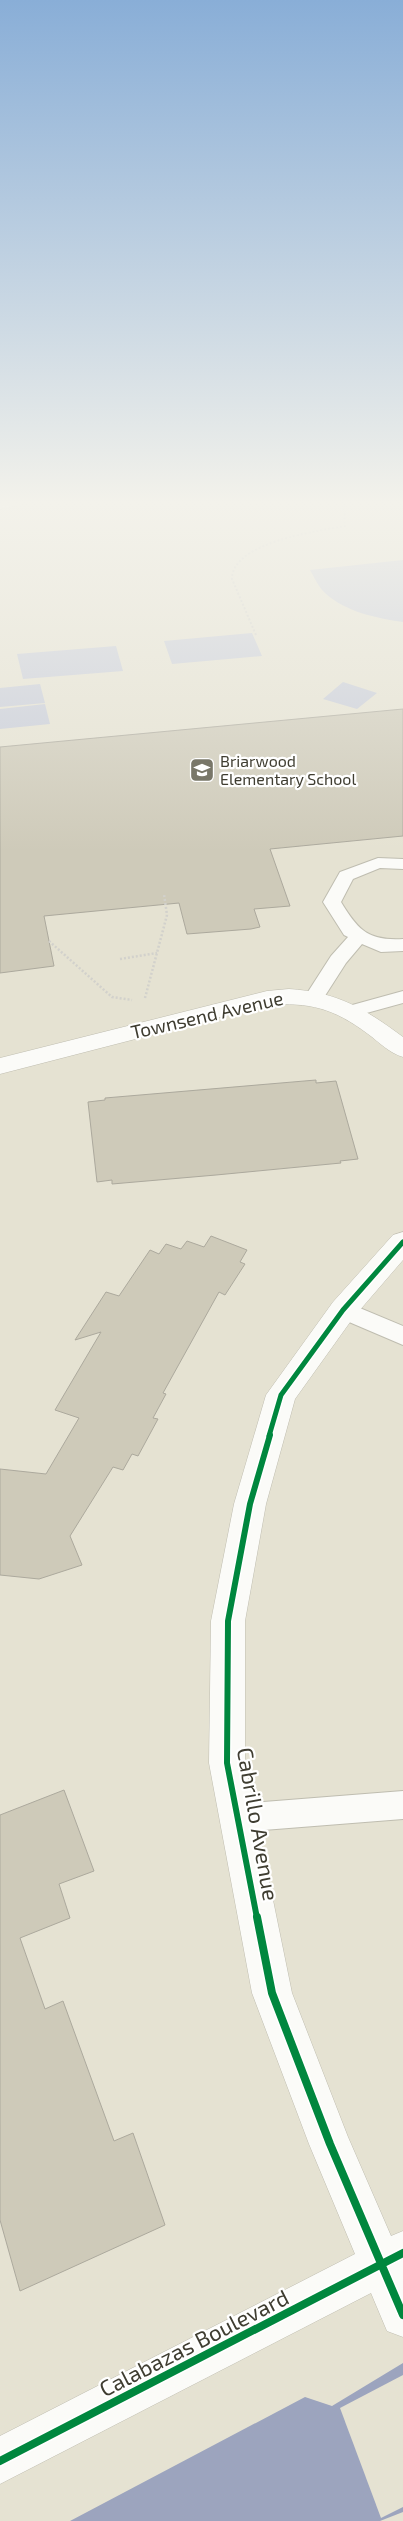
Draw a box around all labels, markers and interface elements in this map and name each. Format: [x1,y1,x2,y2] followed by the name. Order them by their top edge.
[220,751,356,788] place label: Briarwood Elementary School
[189,757,215,783] school or university icon: Briarwood Elementary School
[129,986,285,1043] street label: Townsend Avenue
[233,1745,285,1902] street label: Cabrillo Avenue
[95,2283,293,2401] street label: Calabazas Boulevard

